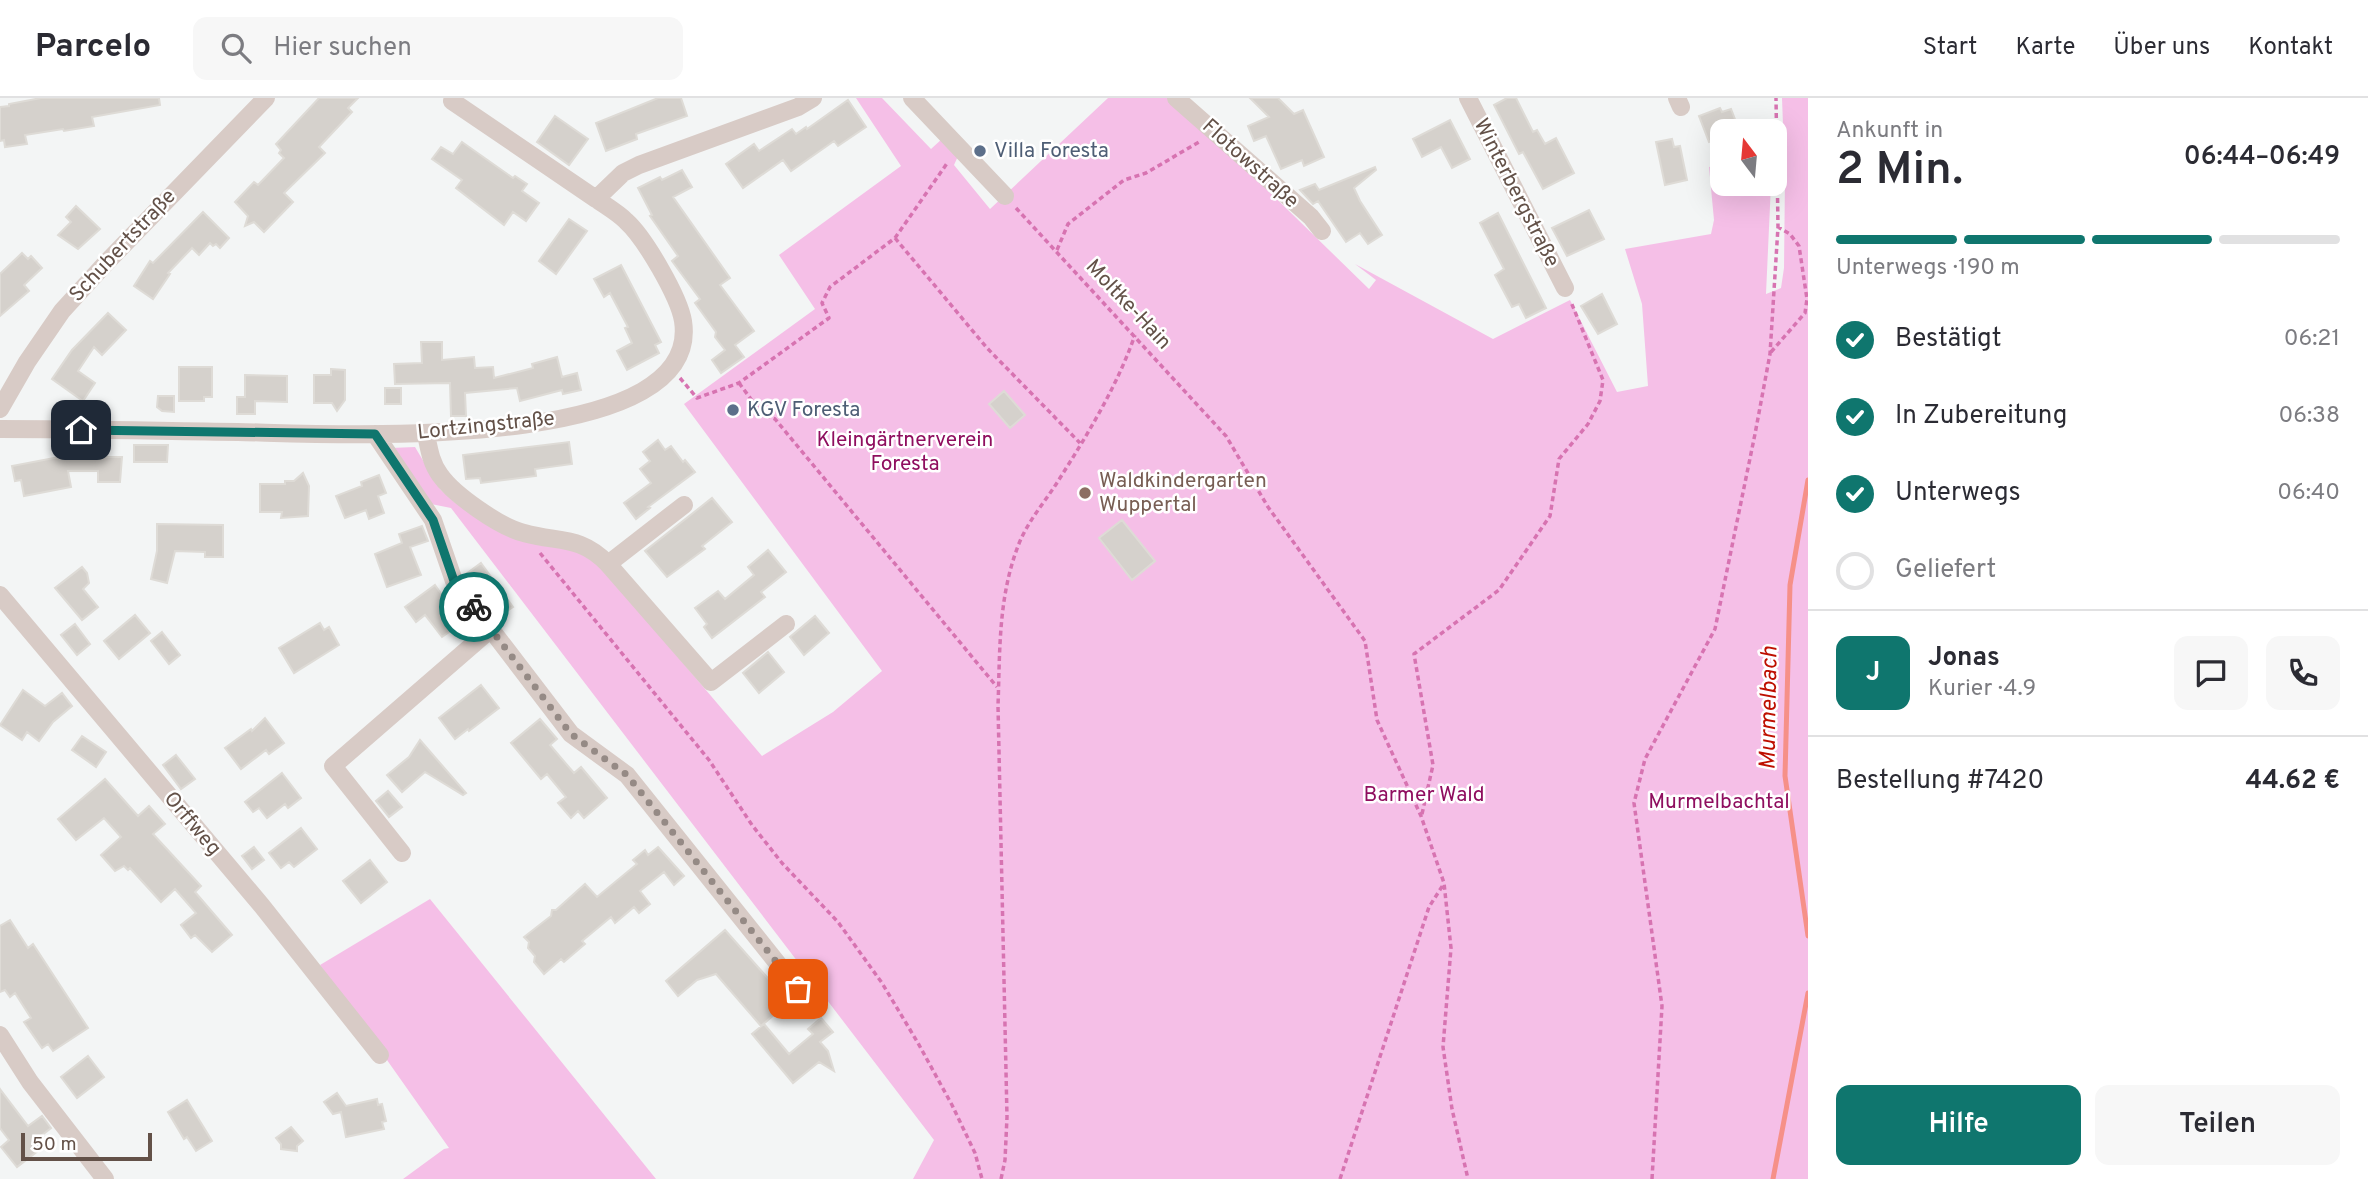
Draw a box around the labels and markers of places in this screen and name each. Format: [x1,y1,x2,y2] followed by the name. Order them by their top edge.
[994,138,1109,165] place label: Villa Foresta
[972,143,988,159] marker: Villa Foresta
[747,397,860,424] place label: KGV Foresta
[51,400,111,460] pin
[725,402,741,418] marker: KGV Foresta
[1099,468,1267,519] place label: Waldkindergarten Wuppertal
[1077,485,1093,501] marker: Waldkindergarten Wuppertal
[768,959,828,1019] pin

